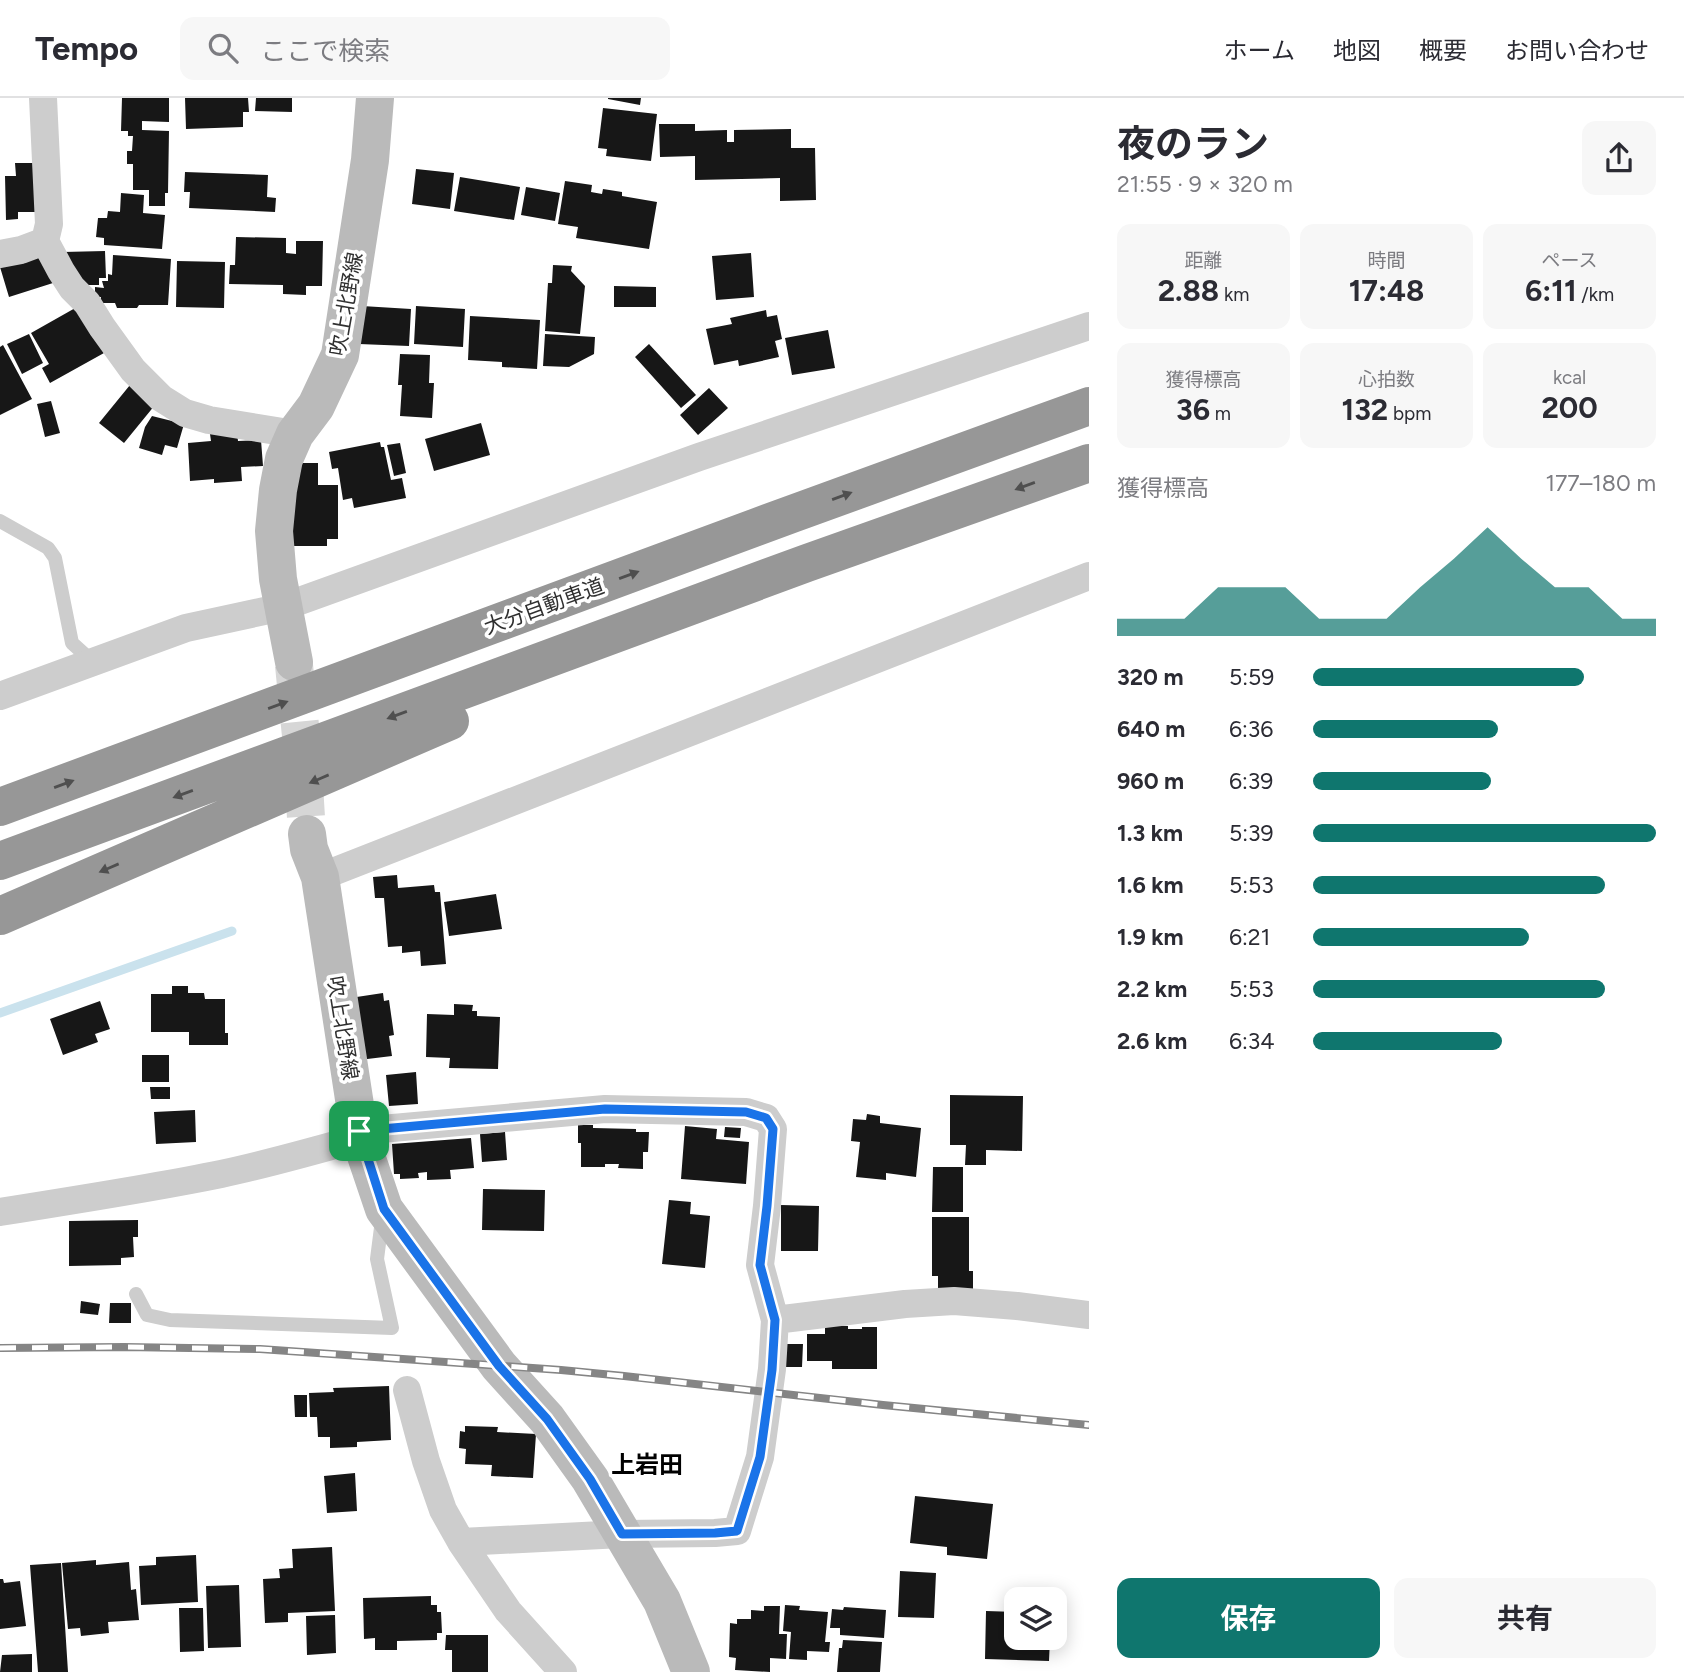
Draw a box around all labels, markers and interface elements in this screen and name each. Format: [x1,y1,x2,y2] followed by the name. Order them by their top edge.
[180,17,670,80] search box
[35,29,138,68] text: Tempo
[204,29,242,67] icon: search
[260,35,390,67] text: ここで検索
[1224,36,1295,65] text: ホーム
[1333,36,1381,65] text: 地図
[1419,36,1467,65] text: 概要
[1505,36,1649,65] text: お問い合わせ
[1117,121,1269,167] text: 夜のラン
[1582,121,1656,195] button: share
[1117,170,1293,198] text: 21:55 · 9 × 320 m
[1184,249,1223,272] text: 距離
[1367,249,1406,272] text: 時間
[1541,249,1598,272] text: ペース
[325,250,367,358] street label: 吹上北野線
[1158,272,1219,309] text: 2.88
[1349,272,1424,309] text: 17:48
[1525,272,1577,309] text: 6:11
[1219,283,1249,306] text: km
[1577,283,1614,306] text: /km
[1553,366,1586,389] text: kcal
[1165,368,1242,391] text: 獲得標高
[1358,368,1415,391] text: 心拍数
[1541,389,1598,426] text: 200
[1176,391,1210,428] text: 36
[1342,391,1388,428] text: 132
[1210,402,1231,425] text: m
[1388,402,1431,425] text: bpm
[1546,469,1656,497] text: 177–180 m
[1117,474,1209,502] text: 獲得標高
[1014,481,1035,492] one-way arrow
[832,490,853,501] one-way arrow
[618,569,639,580] one-way arrow
[481,573,607,639] street label: 大分自動車道
[1117,663,1184,691] text: 320 m
[1229,663,1274,691] text: 5:59
[267,700,288,711] one-way arrow
[386,710,407,721] one-way arrow
[1117,715,1185,743] text: 640 m
[1229,715,1273,743] text: 6:36
[1117,767,1184,795] text: 960 m
[1229,767,1273,795] text: 6:39
[308,773,329,784] one-way arrow
[54,778,75,789] one-way arrow
[173,789,194,800] one-way arrow
[1117,819,1183,847] text: 1.3 km
[1229,819,1274,847] text: 5:39
[99,863,120,874] one-way arrow
[1117,871,1184,899] text: 1.6 km
[1229,871,1274,899] text: 5:53
[1117,923,1184,951] text: 1.9 km
[1229,923,1270,951] text: 6:21
[322,974,364,1082] street label: 吹上北野線
[1117,975,1187,1003] text: 2.2 km
[1229,975,1274,1003] text: 5:53
[1117,1027,1187,1055] text: 2.6 km
[1229,1027,1275,1055] text: 6:34
[329,1101,389,1161] pin
[340,1112,378,1150] icon: arrive
[611,1450,683,1479] district label: 上岩田
[1117,1578,1380,1658] button: 保存
[1394,1578,1656,1658] button: 共有
[1004,1587,1067,1650] map controls
[1004,1587,1067,1650] button: layers

